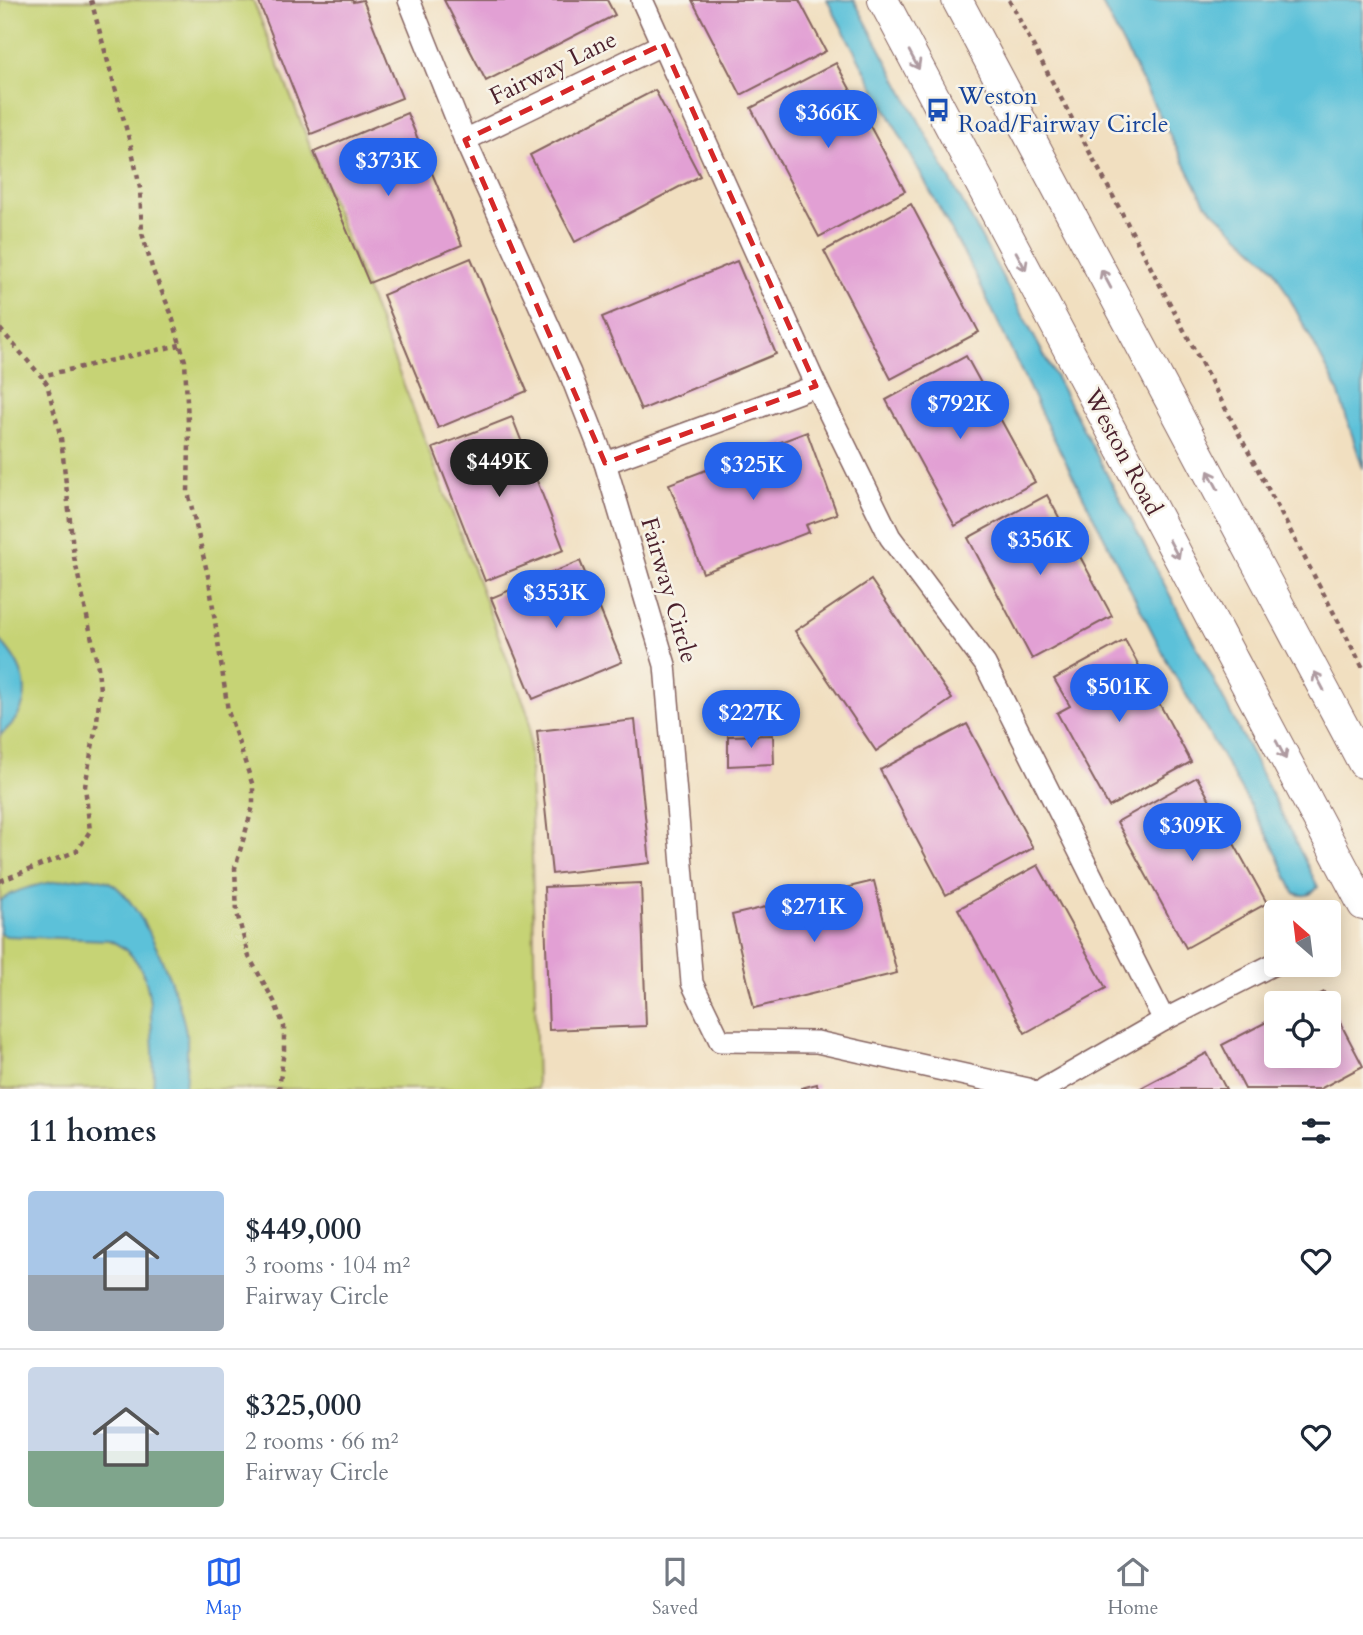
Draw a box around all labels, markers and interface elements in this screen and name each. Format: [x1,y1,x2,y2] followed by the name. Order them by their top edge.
[484,23,622,113] street label: Fairway Lane
[907,50,921,70] one-way arrow
[957,80,1169,141] place label: Weston Road/Fairway Circle
[779,90,877,150] pin: $366K
[924,96,952,124] bus stop icon: Weston Road/Fairway Circle
[795,97,861,128] text: $366K
[339,138,437,198] pin: $373K
[355,145,421,176] text: $373K
[1014,251,1028,271] one-way arrow
[1099,269,1112,290] one-way arrow
[911,382,1009,441] pin: $792K
[1075,382,1170,521] street label: Weston Road
[927,388,993,419] text: $792K
[450,440,548,499] pin: $449K
[704,442,802,502] pin: $325K
[466,446,532,477] text: $449K
[720,449,786,480] text: $325K
[1205,470,1219,491] one-way arrow
[632,513,706,667] street label: Fairway Circle
[991,518,1089,577] pin: $356K
[1007,524,1073,555] text: $356K
[1168,538,1181,559] one-way arrow
[507,570,605,630] pin: $353K
[523,577,589,608] text: $353K
[1070,664,1168,724] pin: $501K
[1086,671,1152,702] text: $501K
[1312,671,1326,692] one-way arrow
[702,690,800,750] pin: $227K
[718,697,784,728] text: $227K
[1274,739,1288,759] one-way arrow
[1143,804,1241,863] pin: $309K
[1159,810,1225,841] text: $309K
[765,884,863,944] pin: $271K
[781,891,847,922] text: $271K
[1264,900,1340,976] north arrow
[1264,900,1341,1068] map controls
[1264,991,1341,1068] button: locate
[28,1111,157,1152] text: 11 homes
[1297,1112,1335,1150] icon: filters
[245,1209,361,1250] text: $449,000
[84,1219,168,1303] icon: home
[1297,1242,1335,1280] icon: heart
[245,1250,410,1281] text: 3 rooms · 104 m²
[245,1281,389,1312] text: Fairway Circle
[245,1385,361,1426] text: $325,000
[84,1395,168,1479] icon: home
[1297,1418,1335,1456] icon: heart
[245,1426,398,1457] text: 2 rooms · 66 m²
[245,1457,389,1488] text: Fairway Circle
[205,1553,243,1621] tab: Map
[652,1553,698,1621] tab: Saved
[1107,1553,1158,1621] tab: Home

